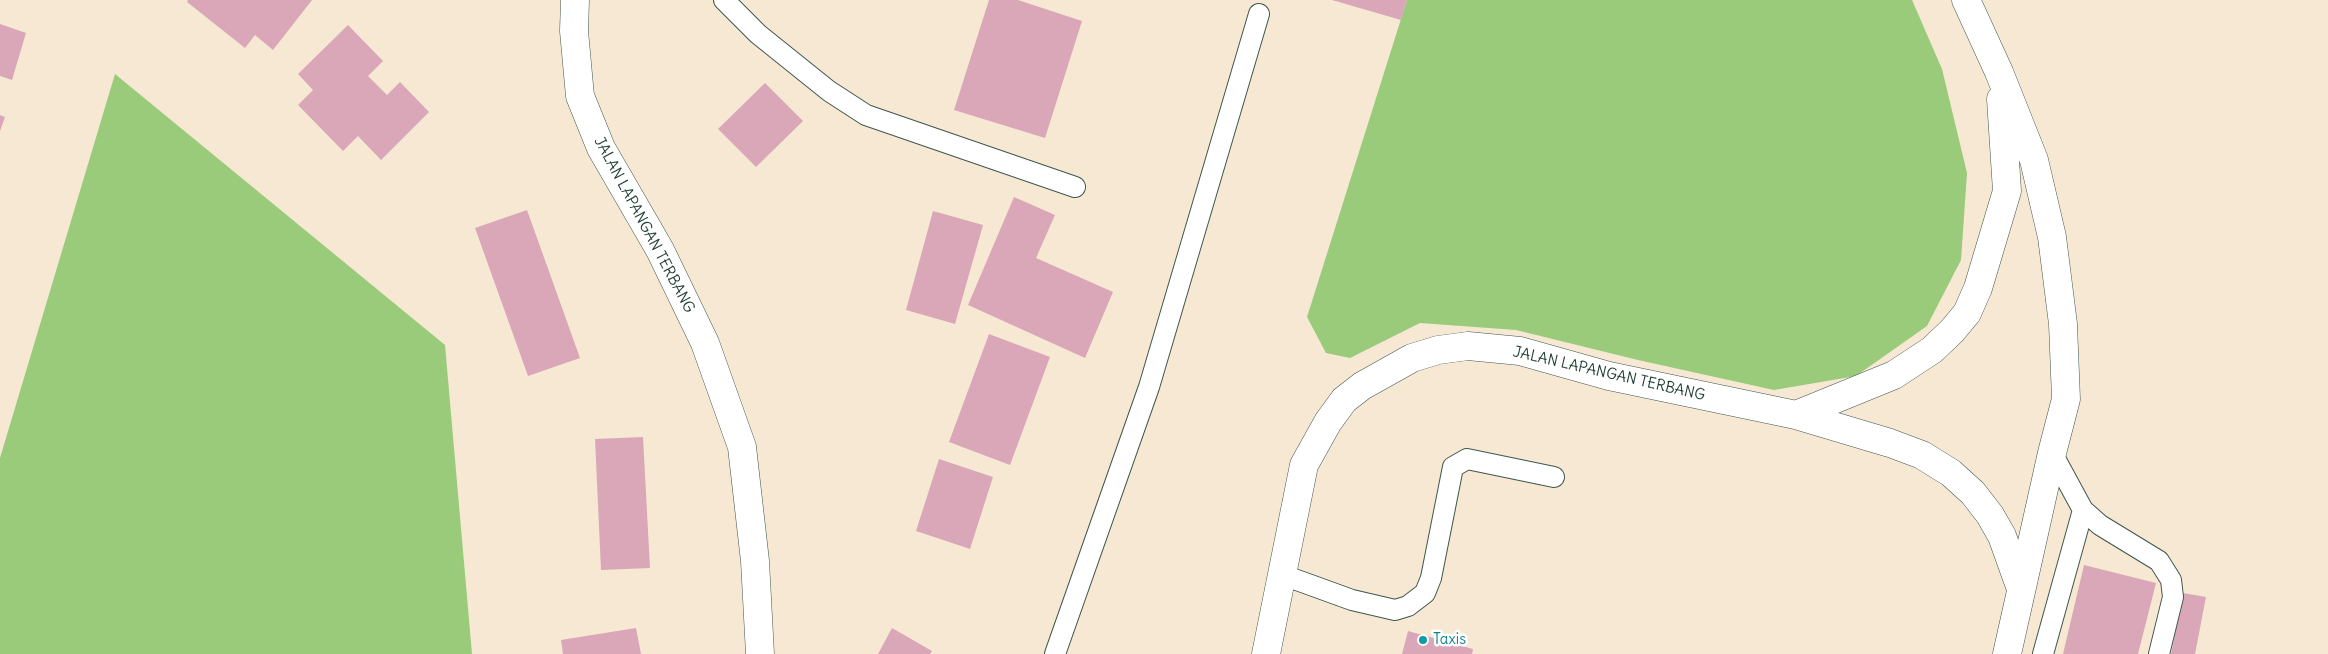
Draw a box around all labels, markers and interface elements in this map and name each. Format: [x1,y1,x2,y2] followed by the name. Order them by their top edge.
[590,134,698,316] street label: JALAN LAPANGAN TERBANG
[1511,343,1707,405] street label: JALAN LAPANGAN TERBANG
[1433,631,1466,649] place label: Taxis
[1417,634,1429,646] marker: Taxis

